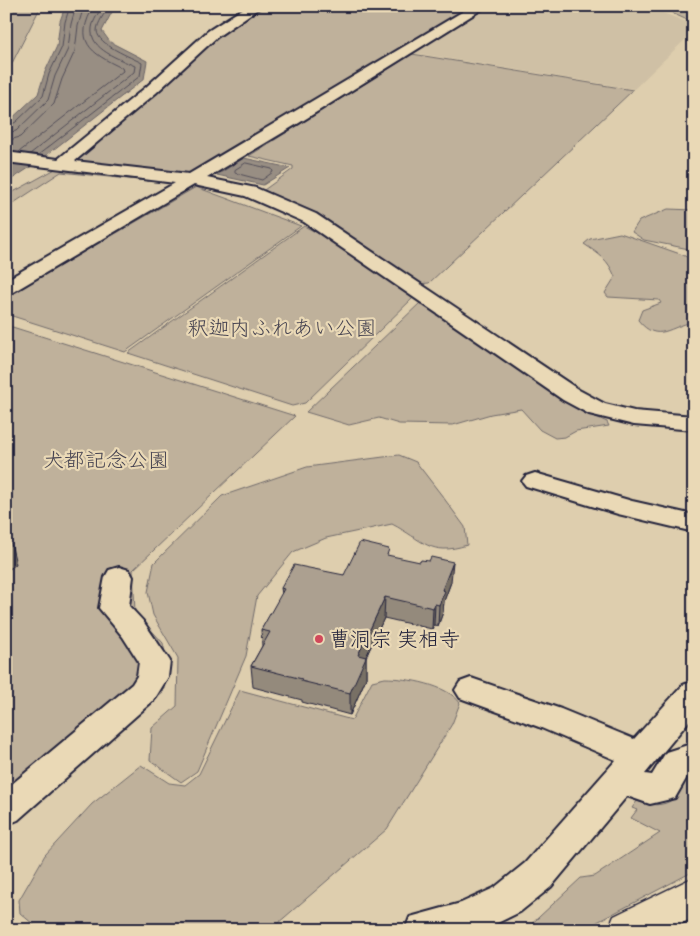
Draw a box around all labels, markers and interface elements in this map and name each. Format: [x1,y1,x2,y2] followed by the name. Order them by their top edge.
[188,315,377,341] park label: 釈迦内ふれあい公園
[43,447,169,473] park label: 犬都記念公園
[329,626,460,652] place label: 曹洞宗 実相寺
[313,633,325,645] marker: 曹洞宗 実相寺

